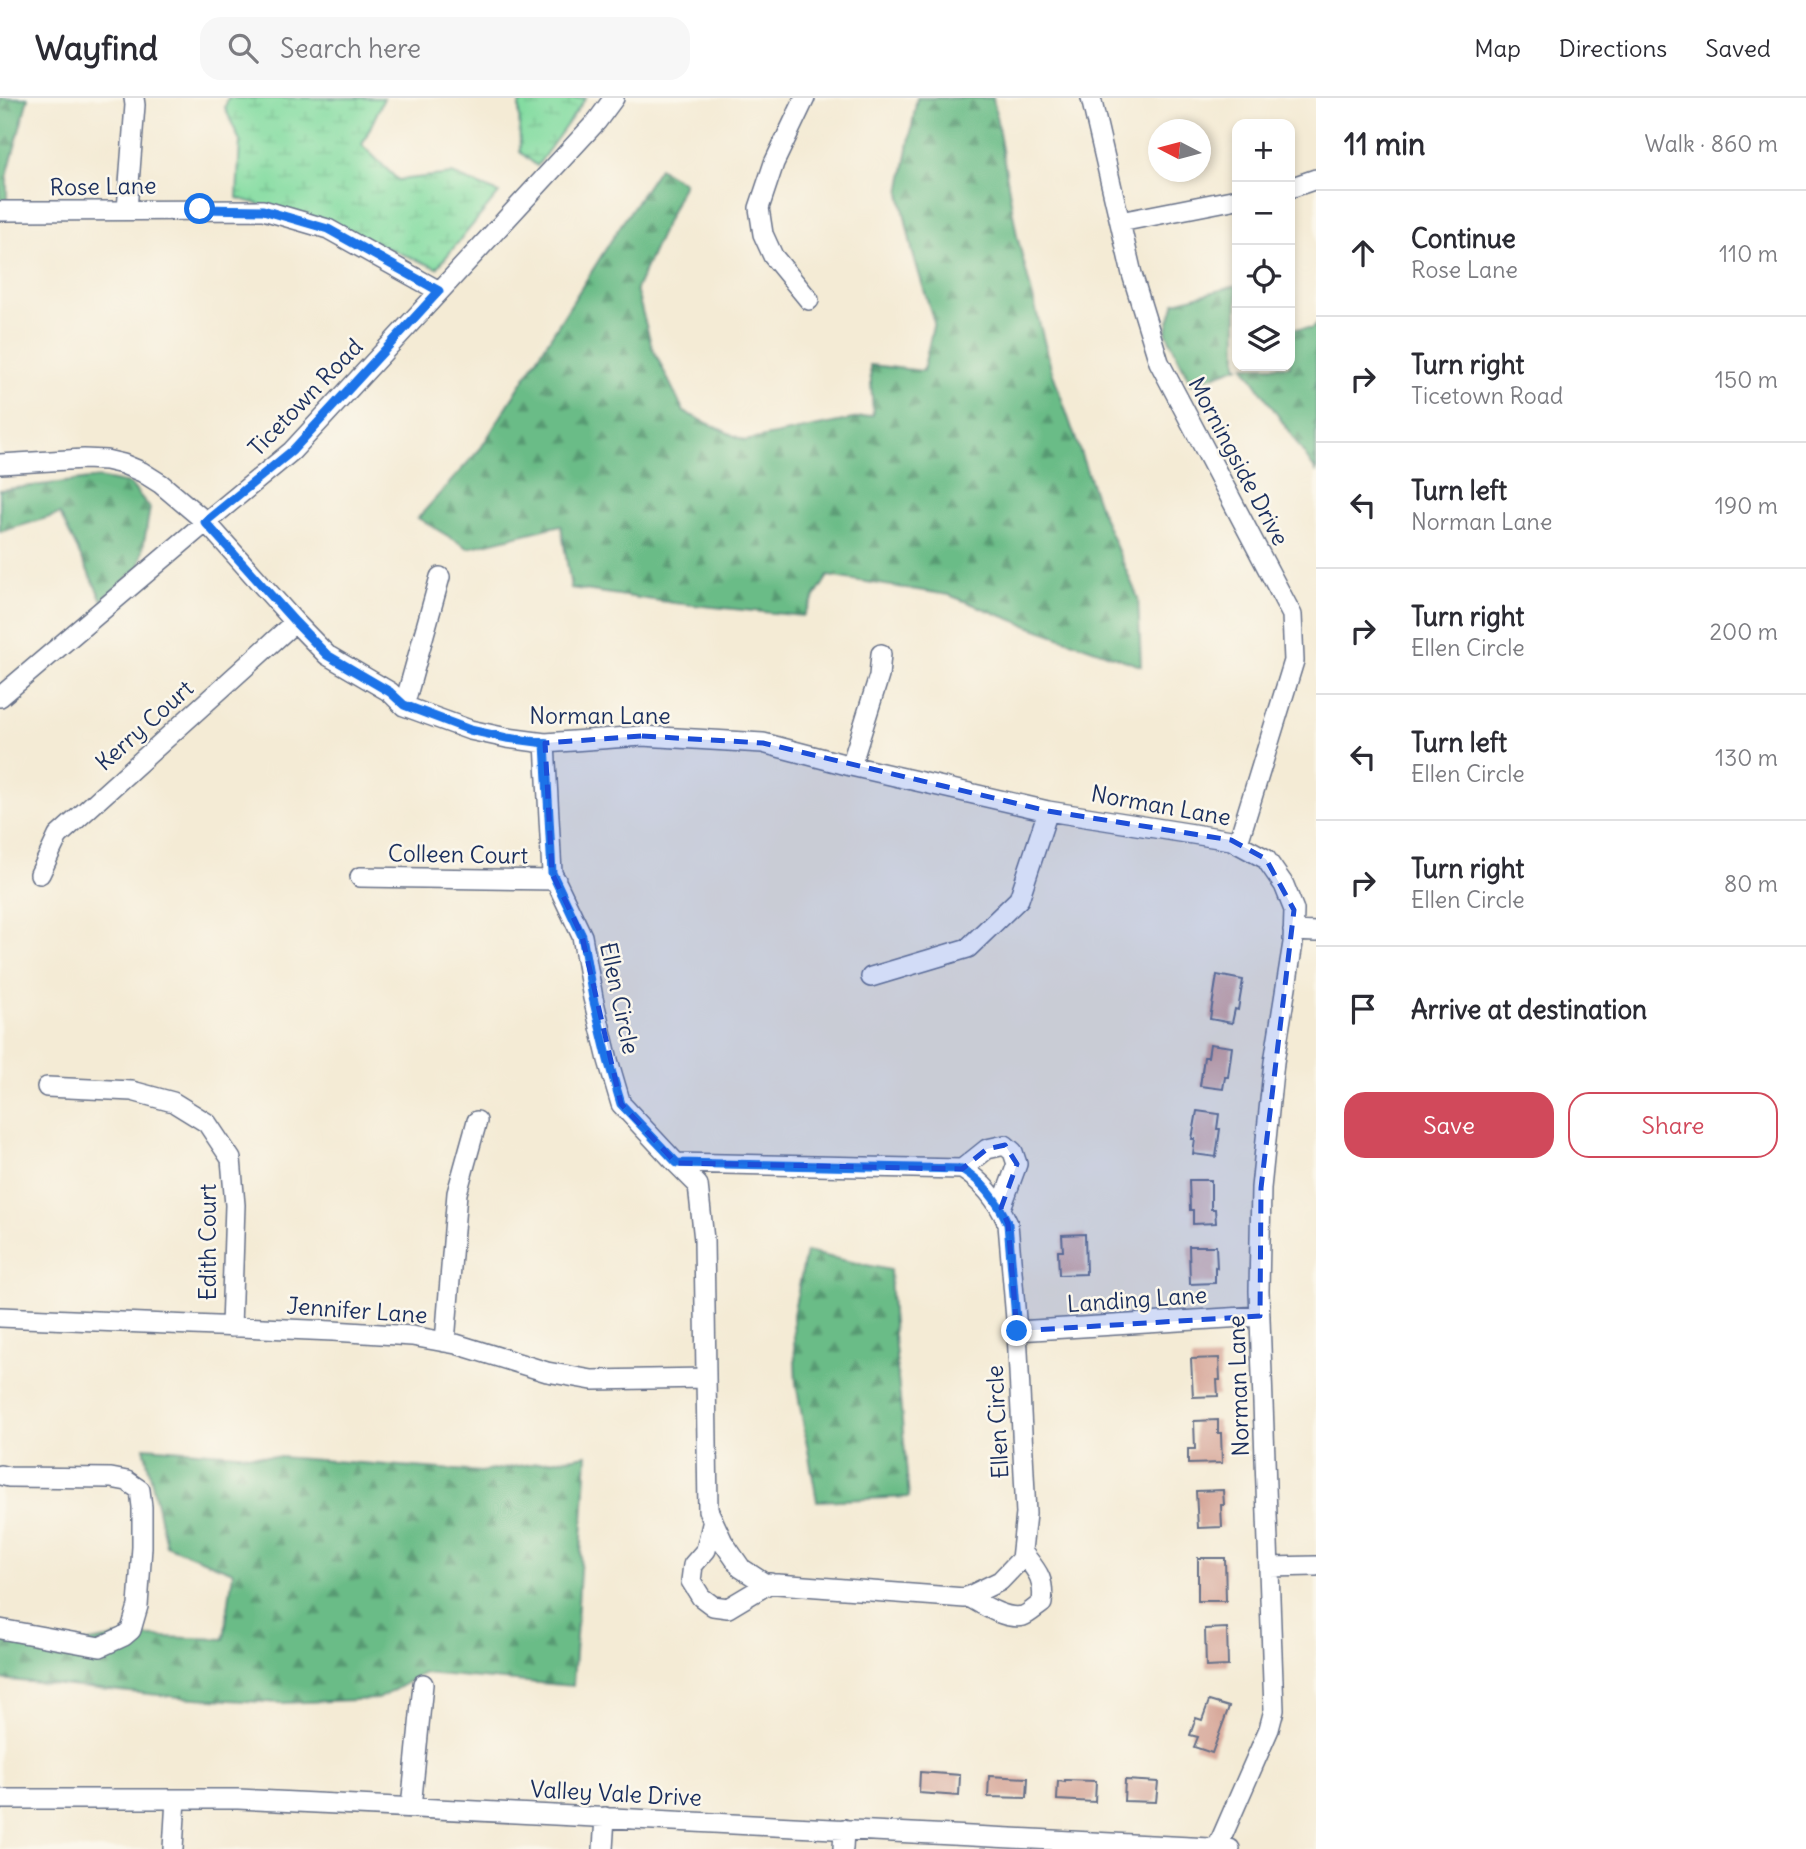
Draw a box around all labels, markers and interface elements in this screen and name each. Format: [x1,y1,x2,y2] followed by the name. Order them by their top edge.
[200,17,690,80] search box
[35,27,158,69] text: Wayfind
[224,29,262,67] icon: search
[280,32,421,65] text: Search here
[1474,33,1521,63] text: Map
[1559,33,1667,63] text: Directions
[1705,33,1771,63] text: Saved
[1148,119,1211,182] north arrow
[1232,119,1295,371] map controls
[1232,119,1295,182] button: +
[1344,125,1425,163] text: 11 min
[1644,129,1778,158] text: Walk · 860 m
[49,171,157,201] street label: Rose Lane
[1232,182,1295,245] button: −
[184,193,215,224] route start
[1411,222,1516,255] text: Continue
[1344,234,1382,272] icon: ahead
[1719,239,1778,268] text: 110 m
[1232,245,1295,308] button: locate
[1411,255,1518,284] text: Rose Lane
[1232,308,1295,371] button: layers
[242,332,368,462] street label: Ticetown Road
[1411,348,1524,381] text: Turn right
[1344,360,1382,398] icon: right
[1715,365,1778,394] text: 150 m
[1182,372,1296,550] street label: Morningside Drive
[1411,381,1563,410] text: Ticetown Road
[1411,474,1507,507] text: Turn left
[1344,486,1382,524] icon: left
[1715,491,1778,520] text: 190 m
[1411,507,1552,536] text: Norman Lane
[1411,600,1524,633] text: Turn right
[1344,612,1382,650] icon: right
[1709,617,1778,646] text: 200 m
[1411,633,1525,662] text: Ellen Circle
[89,673,199,777] street label: Kerry Court
[529,701,671,730] street label: Norman Lane
[1411,726,1507,759] text: Turn left
[1344,738,1382,776] icon: left
[1715,743,1778,772] text: 130 m
[1411,759,1525,788] text: Ellen Circle
[1089,778,1233,832] street label: Norman Lane
[388,838,529,870] street label: Colleen Court
[1411,852,1524,885] text: Turn right
[1344,864,1382,902] icon: right
[1724,869,1778,898] text: 80 m
[1411,885,1525,914] text: Ellen Circle
[594,939,646,1057] street label: Ellen Circle
[1344,990,1382,1028] icon: arrive
[1411,993,1647,1026] text: Arrive at destination
[1344,1092,1554,1158] button: Save
[1568,1092,1778,1158] button: Share
[193,1183,222,1300] street label: Edith Court
[1066,1280,1208,1318] street label: Landing Lane
[286,1291,428,1329] street label: Jennifer Lane
[1001,1315,1032,1346] route end
[1221,1315,1255,1457] street label: Norman Lane
[980,1364,1014,1480] street label: Ellen Circle
[529,1774,703,1812] street label: Valley Vale Drive

